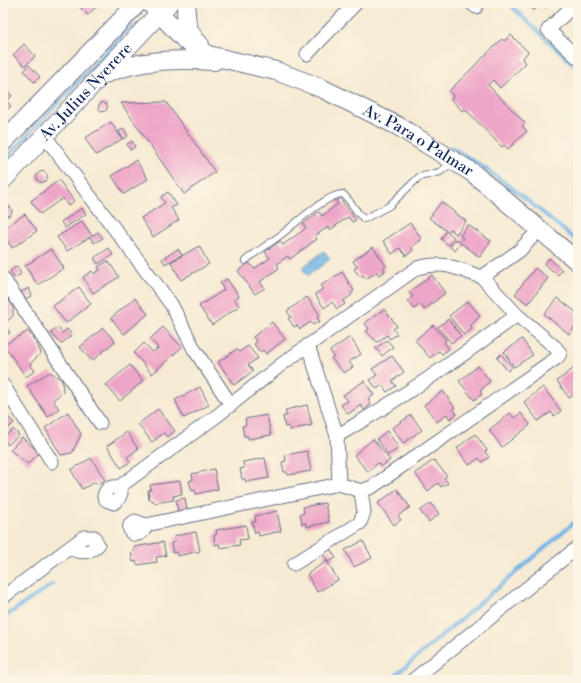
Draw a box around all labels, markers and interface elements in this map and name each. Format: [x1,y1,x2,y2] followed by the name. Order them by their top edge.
[34,38,137,146] street label: Av. Julius Nyerere
[359,100,477,181] street label: Av. Para o Palmar

